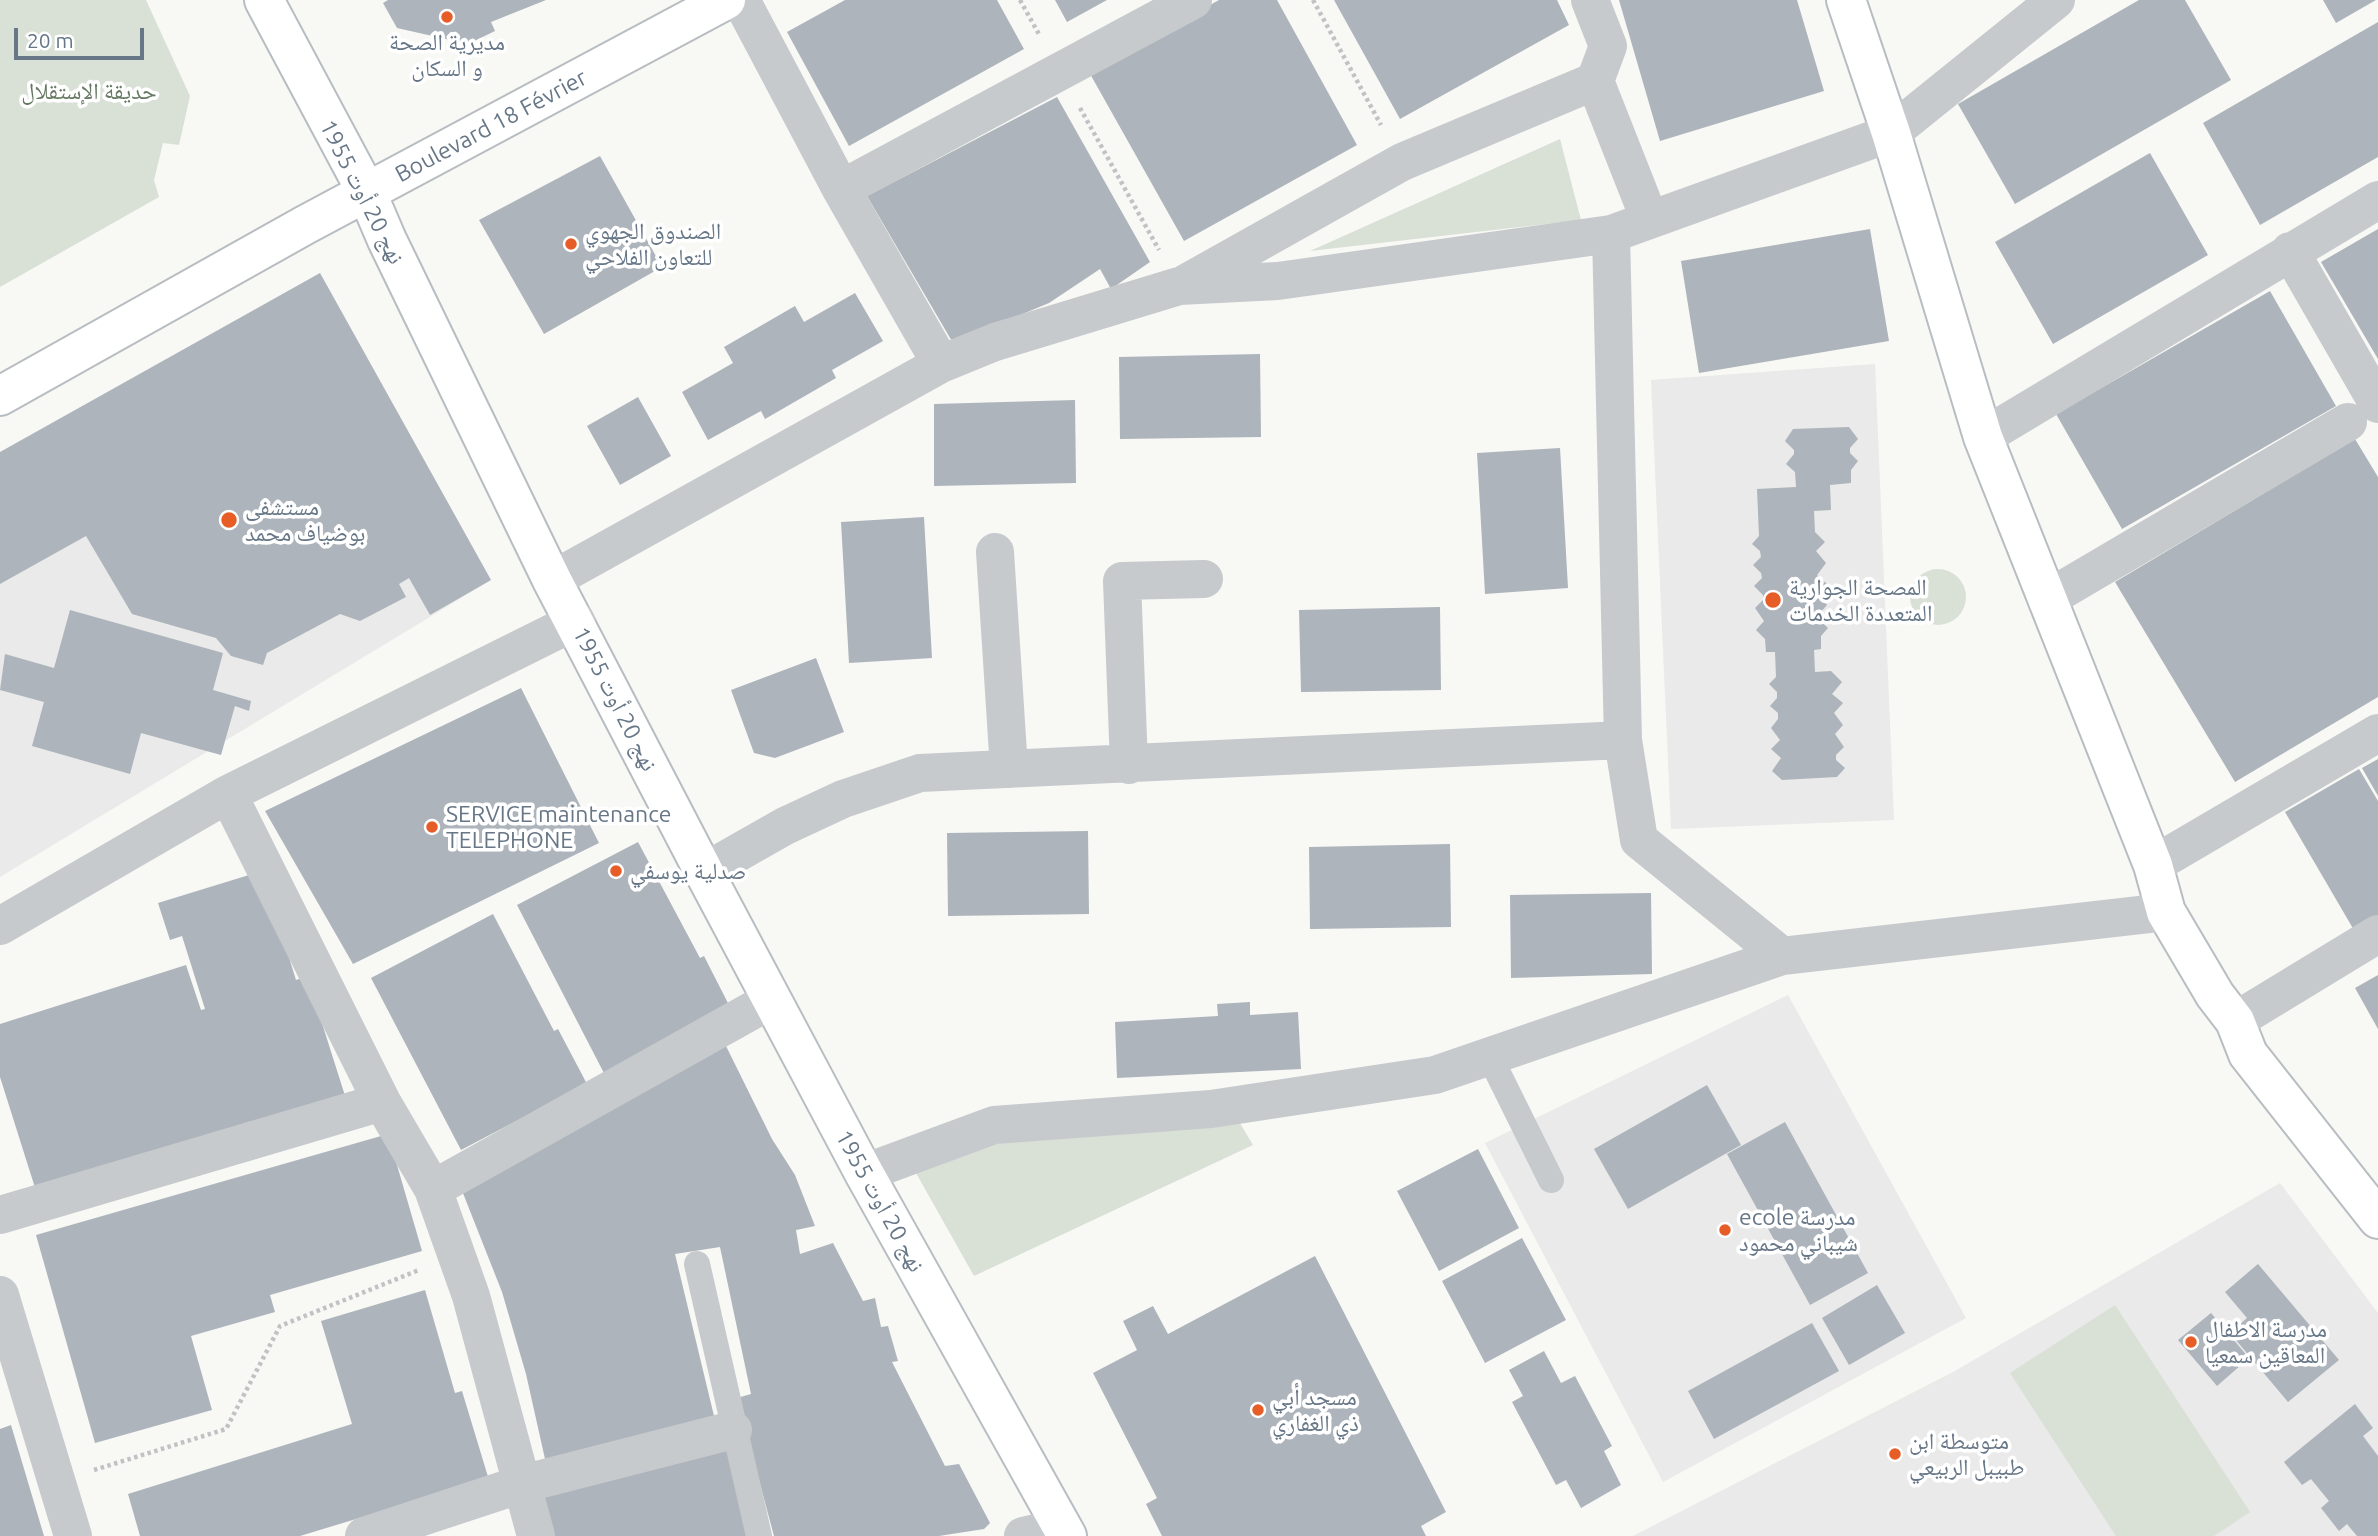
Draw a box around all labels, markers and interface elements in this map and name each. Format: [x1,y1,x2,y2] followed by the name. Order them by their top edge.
[439,9,455,25] marker: مديرية الصحة و السكان
[18,14,147,58] scale bar
[27,28,74,52] text: 20 m
[389,28,505,82] place label: مديرية الصحة و السكان
[390,64,592,188] street label: Boulevard 18 Février
[21,77,157,105] park label: حديقة الإستقلال
[314,115,410,269] street label: نهج 20 أوت 1955
[585,217,721,271] place label: الصندوق الجهوي للتعاون الفلاحي
[563,236,579,252] marker: الصندوق الجهوي للتعاون الفلاحي
[245,493,365,547] place label: مستشفى بوضياف محمد
[219,510,239,530] marker: مستشفى بوضياف محمد
[1789,573,1932,627] place label: المصحة الجوارية المتعددة الخدمات
[1763,590,1783,610] marker: المصحة الجوارية المتعددة الخدمات
[567,622,663,776] street label: نهج 20 أوت 1955
[446,800,672,854] place label: SERVICE maintenance TELEPHONE
[424,819,440,835] marker: SERVICE maintenance TELEPHONE
[630,857,746,885] place label: صدلية يوسفي
[608,863,624,879] marker: صدلية يوسفي
[830,1125,930,1277] street label: نهج 20 أوت 1955
[1739,1203,1858,1257] place label: ecole مدرسة شيباني محمود
[1717,1222,1733,1238] marker: ecole مدرسة شيباني محمود
[2205,1315,2327,1369] place label: مدرسة الاطفال المعاقين سمعيا
[2183,1334,2199,1350] marker: مدرسة الاطفال المعاقين سمعيا
[1272,1383,1359,1437] place label: مسجد أبي ذي الغفاري
[1250,1402,1266,1418] marker: مسجد أبي ذي الغفاري
[1909,1427,2024,1481] place label: متوسطة ابن طبيبل الربيعي
[1887,1446,1903,1462] marker: متوسطة ابن طبيبل الربيعي

